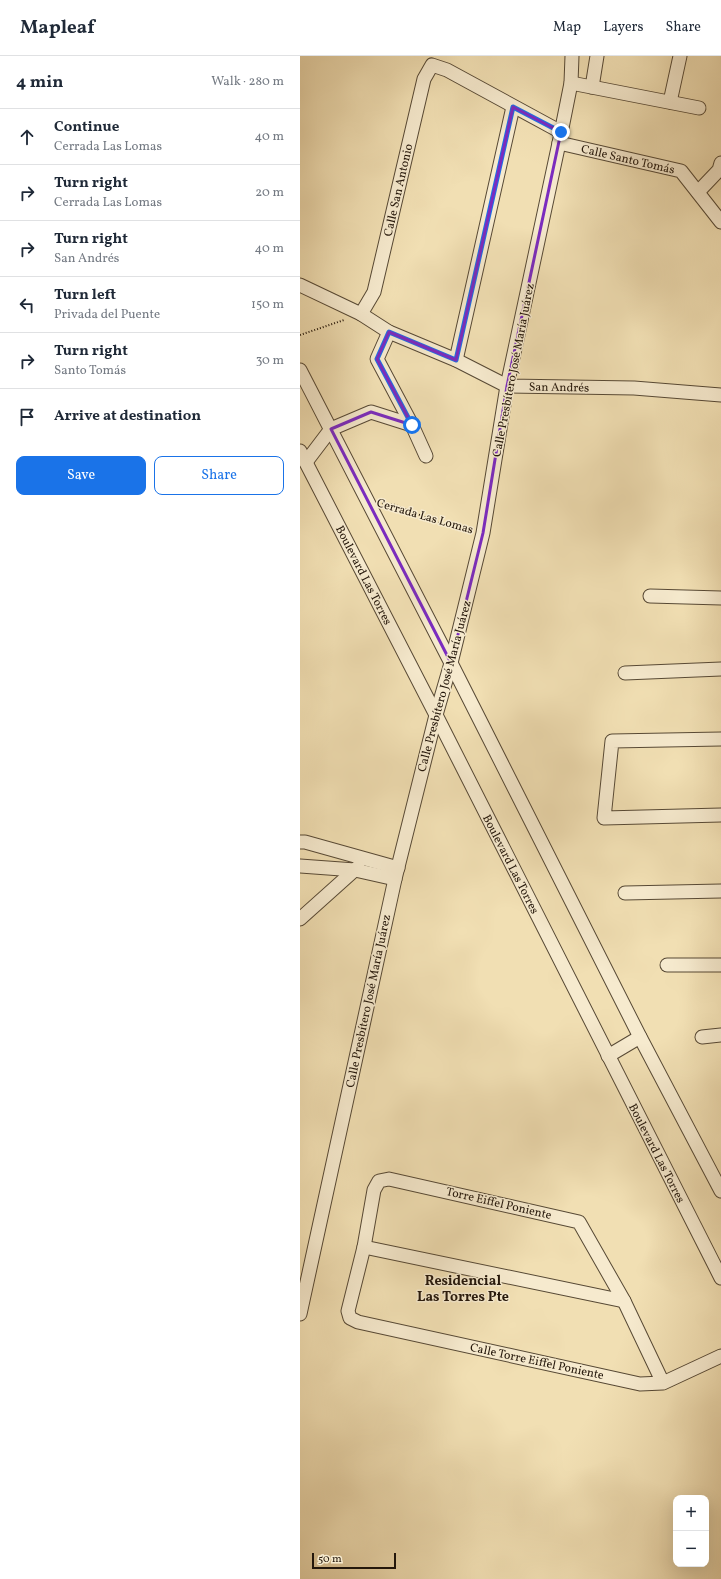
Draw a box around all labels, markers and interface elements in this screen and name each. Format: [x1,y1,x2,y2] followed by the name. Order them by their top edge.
[20,15,95,41] text: Mapleaf
[553,18,581,37] text: Map
[603,18,643,37] text: Layers
[665,18,701,37] text: Share
[16,71,63,94] text: 4 min
[211,73,284,91] text: Walk · 280 m
[54,117,119,138] text: Continue
[552,123,570,141] route end
[16,126,38,148] icon: ahead
[255,128,284,146] text: 40 m
[54,138,162,156] text: Cerrada Las Lomas
[579,141,676,179] street label: Calle Santo Tomás
[381,142,417,238] street label: Calle San Antonio
[54,173,128,194] text: Turn right
[16,182,38,204] icon: right
[255,184,284,202] text: 20 m
[54,194,162,212] text: Cerrada Las Lomas
[54,229,128,250] text: Turn right
[16,238,38,260] icon: right
[255,240,284,258] text: 40 m
[54,250,119,268] text: San Andrés
[489,282,539,458] street label: Calle Presbítero José María Juárez
[54,285,116,306] text: Turn left
[16,294,38,316] icon: left
[251,296,284,314] text: 150 m
[54,306,160,324] text: Privada del Puente
[54,341,128,362] text: Turn right
[16,350,38,372] icon: right
[256,352,284,370] text: 30 m
[54,362,126,380] text: Santo Tomás
[529,379,589,397] street label: San Andrés
[16,406,38,428] icon: arrive
[54,406,201,427] text: Arrive at destination
[403,416,421,434] route start
[16,456,146,495] button: Save
[154,456,284,495] button: Share
[375,496,475,538] street label: Cerrada Las Lomas
[331,523,395,628] street label: Boulevard Las Torres
[414,599,476,774] street label: Calle Presbítero José María Juárez
[478,812,542,917] street label: Boulevard Las Torres
[343,913,395,1089] street label: Calle Presbítero José María Juárez
[624,1101,688,1206] street label: Boulevard Las Torres
[444,1184,553,1224] street label: Torre Eiffel Poniente
[417,1272,509,1307] district label: Residencial Las Torres Pte
[468,1340,605,1384] street label: Calle Torre Eiffel Poniente
[673,1495,709,1567] map controls
[673,1495,709,1531] button: +
[673,1531,709,1567] button: −
[312,1551,396,1570] scale bar
[318,1552,342,1567] text: 50 m

